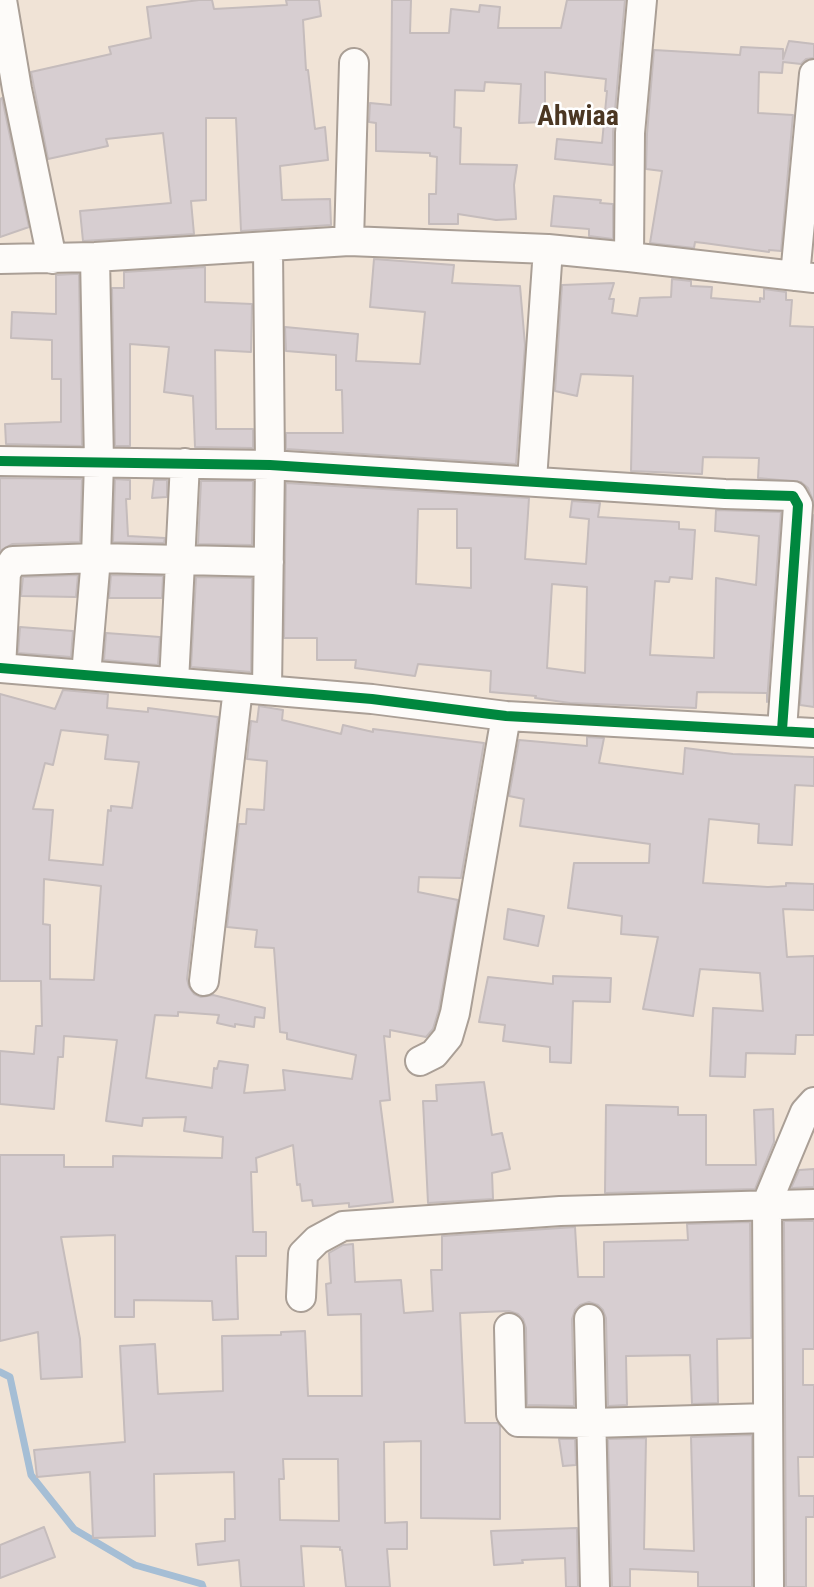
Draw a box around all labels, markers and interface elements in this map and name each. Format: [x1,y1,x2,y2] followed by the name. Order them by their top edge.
[537,101,619,135] district label: Ahwiaa

